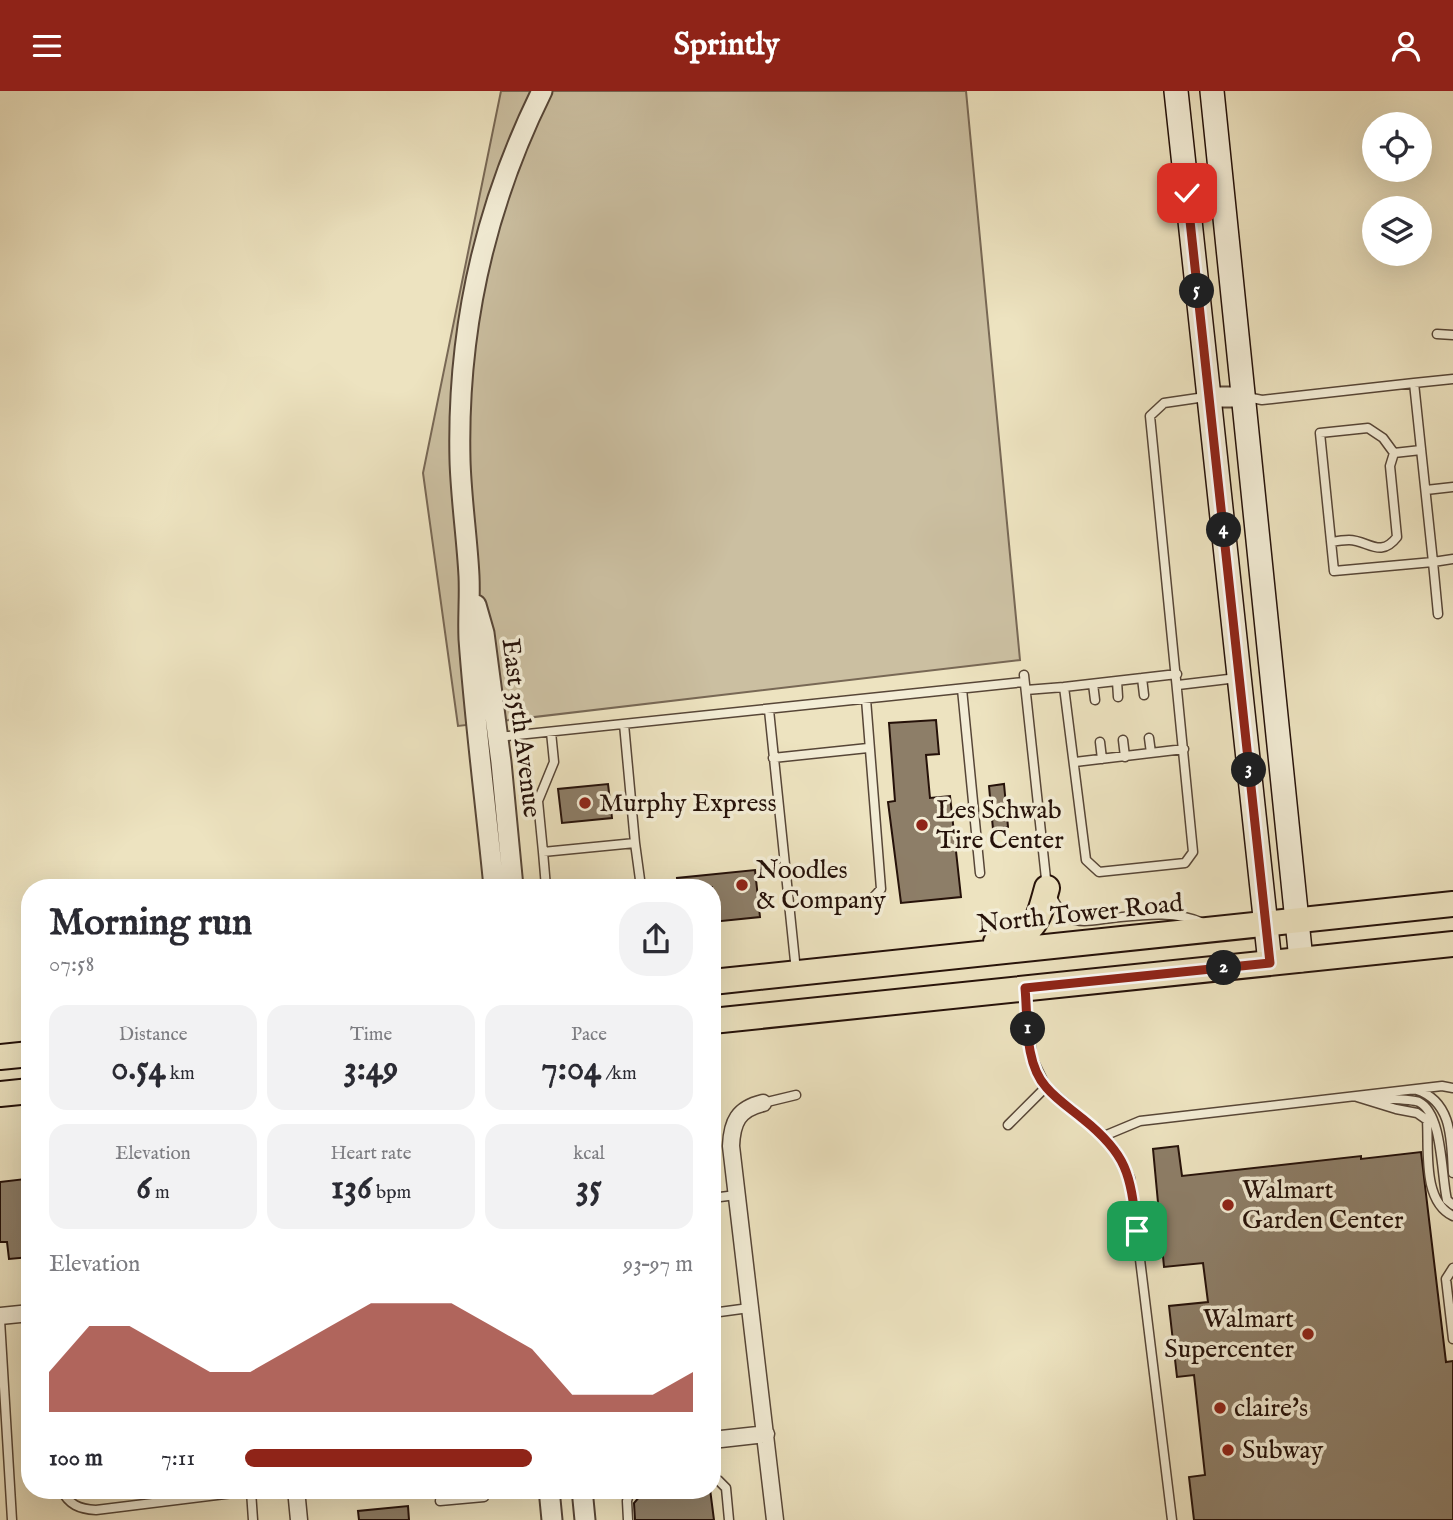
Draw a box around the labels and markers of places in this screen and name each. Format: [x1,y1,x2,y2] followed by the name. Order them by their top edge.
[1157,163,1217,223] pin
[1180,273,1214,309] pin: 5
[1206,513,1242,548] pin: 4
[1232,753,1266,787] pin: 3
[599,787,777,820] place label: Murphy Express
[936,794,1064,857] place label: Les Schwab Tire Center
[577,795,593,811] marker: Murphy Express
[914,817,930,833] marker: Les Schwab Tire Center
[756,854,886,917] place label: Noodles & Company
[734,877,750,893] marker: Noodles & Company
[1206,951,1242,985] pin: 2
[1010,1011,1046,1047] pin: 1
[1242,1174,1404,1237] place label: Walmart Garden Center
[1220,1197,1236,1213] marker: Walmart Garden Center
[1107,1201,1167,1261] pin
[1164,1303,1294,1366] place label: Walmart Supercenter
[1300,1326,1316,1342] marker: Walmart Supercenter
[1234,1392,1308,1425] place label: claire's
[1212,1400,1228,1416] marker: claire's
[1242,1434,1323,1467] place label: Subway
[1220,1442,1236,1458] marker: Subway

